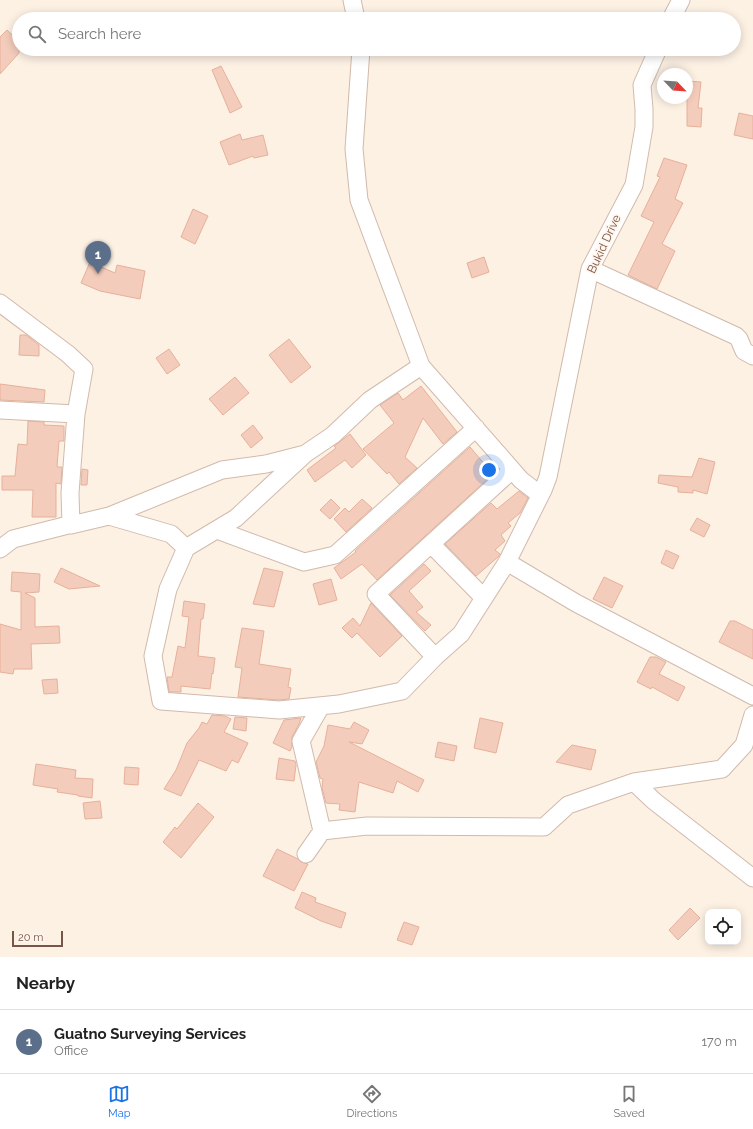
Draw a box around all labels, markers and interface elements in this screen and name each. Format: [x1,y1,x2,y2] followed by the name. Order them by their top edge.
[12,12,741,56] search box
[26,23,48,45] icon: search
[58,25,141,43] text: Search here
[657,68,693,104] north arrow
[584,212,624,276] street label: Bukid Drive
[85,241,111,274] pin: 1
[479,460,499,480] your location
[705,909,741,945] map controls
[705,909,741,945] button: locate
[12,929,63,948] scale bar
[18,931,43,944] text: 20 m
[16,973,75,993] text: Nearby
[54,1025,246,1043] text: Guatno Surveying Services
[26,1034,32,1049] text: 1
[701,1034,737,1049] text: 170 m
[54,1043,88,1058] text: Office
[108,1083,130,1120] tab: Map
[347,1083,397,1120] tab: Directions
[613,1083,645,1120] tab: Saved

